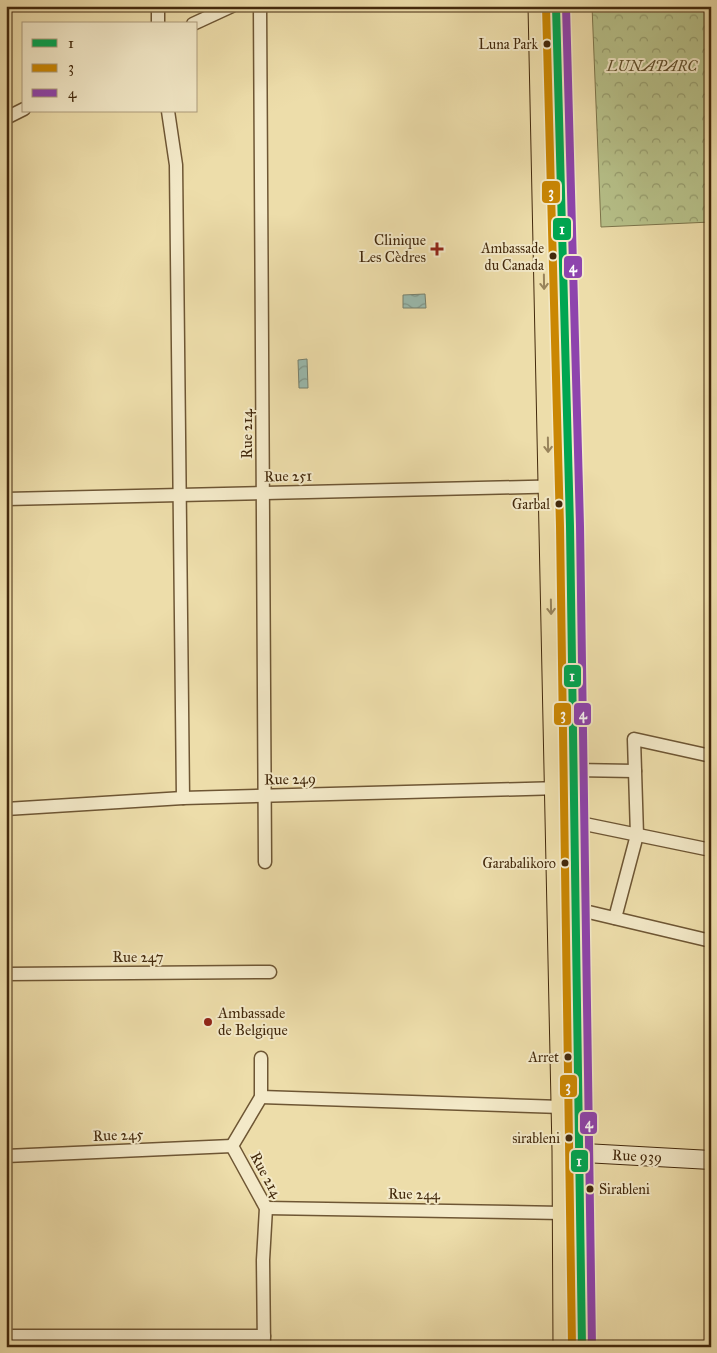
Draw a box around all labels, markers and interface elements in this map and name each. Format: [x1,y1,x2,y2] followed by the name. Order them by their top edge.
[22,22,198,112] legend
[68,34,74,52] text: 1
[478,36,538,53] place label: Luna Park
[542,39,552,49] marker: Luna Park
[606,57,698,75] park label: LUNAPARC
[68,58,74,76] text: 3
[68,84,77,102] text: 4
[541,180,561,204] line badge: 3
[548,184,554,202] text: 3
[552,217,572,241] line badge: 1
[559,221,565,238] text: 1
[359,231,426,266] place label: Clinique Les Cèdres
[480,240,544,274] place label: Ambassade du Canada
[430,242,444,256] marker: Clinique Les Cèdres
[548,251,558,261] marker: Ambassade du Canada
[563,255,583,279] line badge: 4
[569,259,578,277] text: 4
[539,274,549,290] one-way arrow
[238,409,256,459] street label: Rue 214
[543,437,552,453] one-way arrow
[264,467,312,485] street label: Rue 251
[512,496,550,513] place label: Garbal
[554,499,564,509] marker: Garbal
[546,599,556,615] one-way arrow
[563,664,582,688] line badge: 1
[569,668,575,685] text: 1
[553,702,572,726] line badge: 3
[573,702,592,726] line badge: 4
[560,706,566,724] text: 3
[579,706,588,724] text: 4
[264,770,316,788] street label: Rue 249
[483,855,556,872] place label: Garabalikoro
[560,858,570,868] marker: Garabalikoro
[113,948,164,966] street label: Rue 247
[217,1004,288,1040] place label: Ambassade de Belgique
[202,1016,214,1028] marker: Ambassade de Belgique
[527,1049,559,1066] place label: Arret
[563,1052,573,1062] marker: Arret
[559,1074,578,1098] line badge: 3
[565,1078,571,1096] text: 3
[579,1111,598,1135] line badge: 4
[585,1115,594,1133] text: 4
[92,1125,144,1145] street label: Rue 245
[512,1130,560,1147] place label: sirableni
[564,1133,574,1143] marker: sirableni
[612,1146,662,1166] street label: Rue 939
[246,1149,286,1202] street label: Rue 214
[570,1149,589,1173] line badge: 1
[576,1153,582,1170] text: 1
[599,1181,650,1198] place label: Sirableni
[585,1184,595,1194] marker: Sirableni
[388,1185,441,1203] street label: Rue 244

